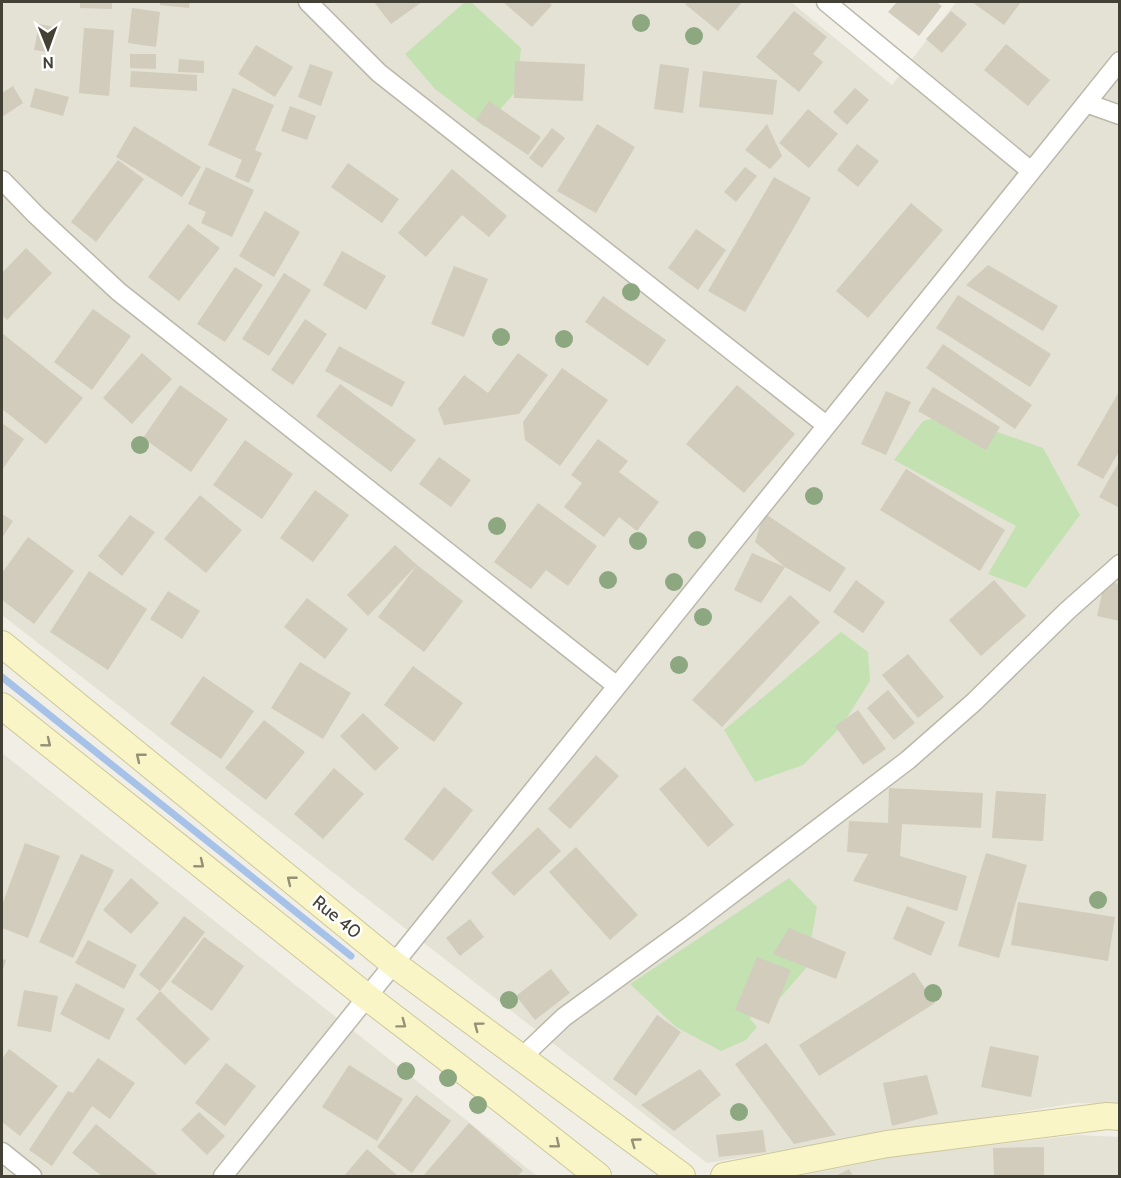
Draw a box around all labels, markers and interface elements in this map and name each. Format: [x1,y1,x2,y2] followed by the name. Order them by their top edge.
[18,18,78,78] north arrow
[42,53,54,72] text: N
[40,735,51,746] one-way arrow
[136,753,147,764] one-way arrow
[193,857,204,868] one-way arrow
[287,877,298,888] one-way arrow
[308,891,366,943] street label: Rue 40
[396,1017,407,1028] one-way arrow
[473,1022,484,1033] one-way arrow
[550,1136,561,1147] one-way arrow
[630,1138,641,1149] one-way arrow

